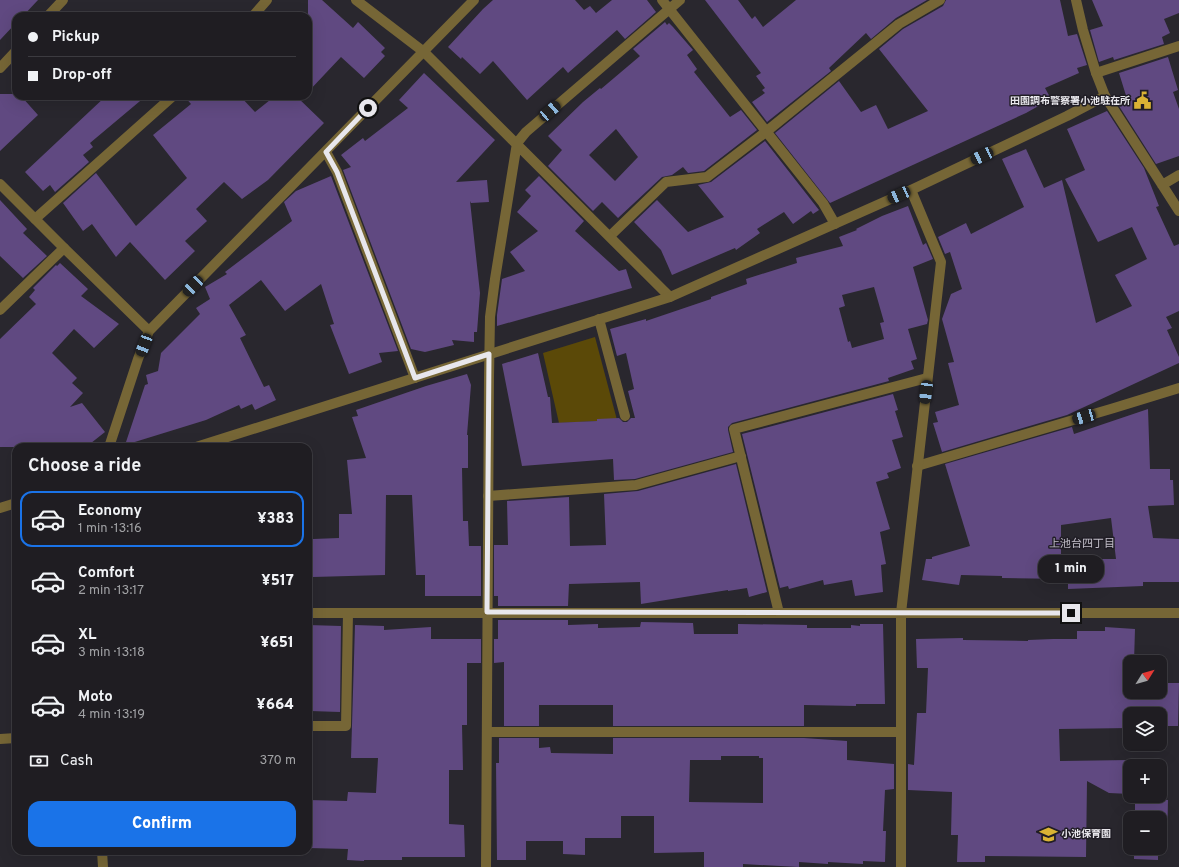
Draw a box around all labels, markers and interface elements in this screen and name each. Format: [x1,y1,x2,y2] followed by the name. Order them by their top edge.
[52,28,100,47] text: Pickup
[52,66,112,85] text: Drop-off
[1133,91,1153,111] public building icon: 田園調布警察署小池駐在所
[1010,95,1130,108] place label: 田園調布警察署小池駐在所
[359,99,377,117] route start
[537,99,563,123] car
[969,145,995,167] car
[886,185,912,205] car
[180,273,206,299] car
[134,332,154,358] car
[919,379,933,405] car
[1071,408,1097,426] car
[28,455,141,478] text: Choose a ride
[30,501,66,537] icon: car
[78,502,142,521] text: Economy
[257,510,294,529] text: ¥383
[78,521,142,537] text: 1 min · 13:16
[1049,537,1115,551] district label: 上池台四丁目
[1038,555,1104,583] callout: 1 min
[1055,561,1087,577] text: 1 min
[30,563,66,599] icon: car
[78,564,135,583] text: Comfort
[261,572,294,591] text: ¥517
[78,583,144,599] text: 2 min · 13:17
[1062,604,1080,622] route end
[30,625,66,661] icon: car
[78,626,96,645] text: XL
[260,634,294,653] text: ¥651
[78,645,145,661] text: 3 min · 13:18
[1123,655,1167,699] north arrow
[1123,655,1167,855] map controls
[30,687,66,723] icon: car
[78,688,113,707] text: Moto
[256,696,294,715] text: ¥664
[78,707,145,723] text: 4 min · 13:19
[1123,707,1167,751] button: layers
[28,750,50,772] icon: cash
[60,752,93,771] text: Cash
[259,753,296,769] text: 370 m
[1123,759,1167,803] button: +
[28,801,296,847] button: Confirm
[1123,811,1167,855] button: −
[1038,824,1058,844] school or university icon: 小池保育園
[1061,828,1111,841] place label: 小池保育園

